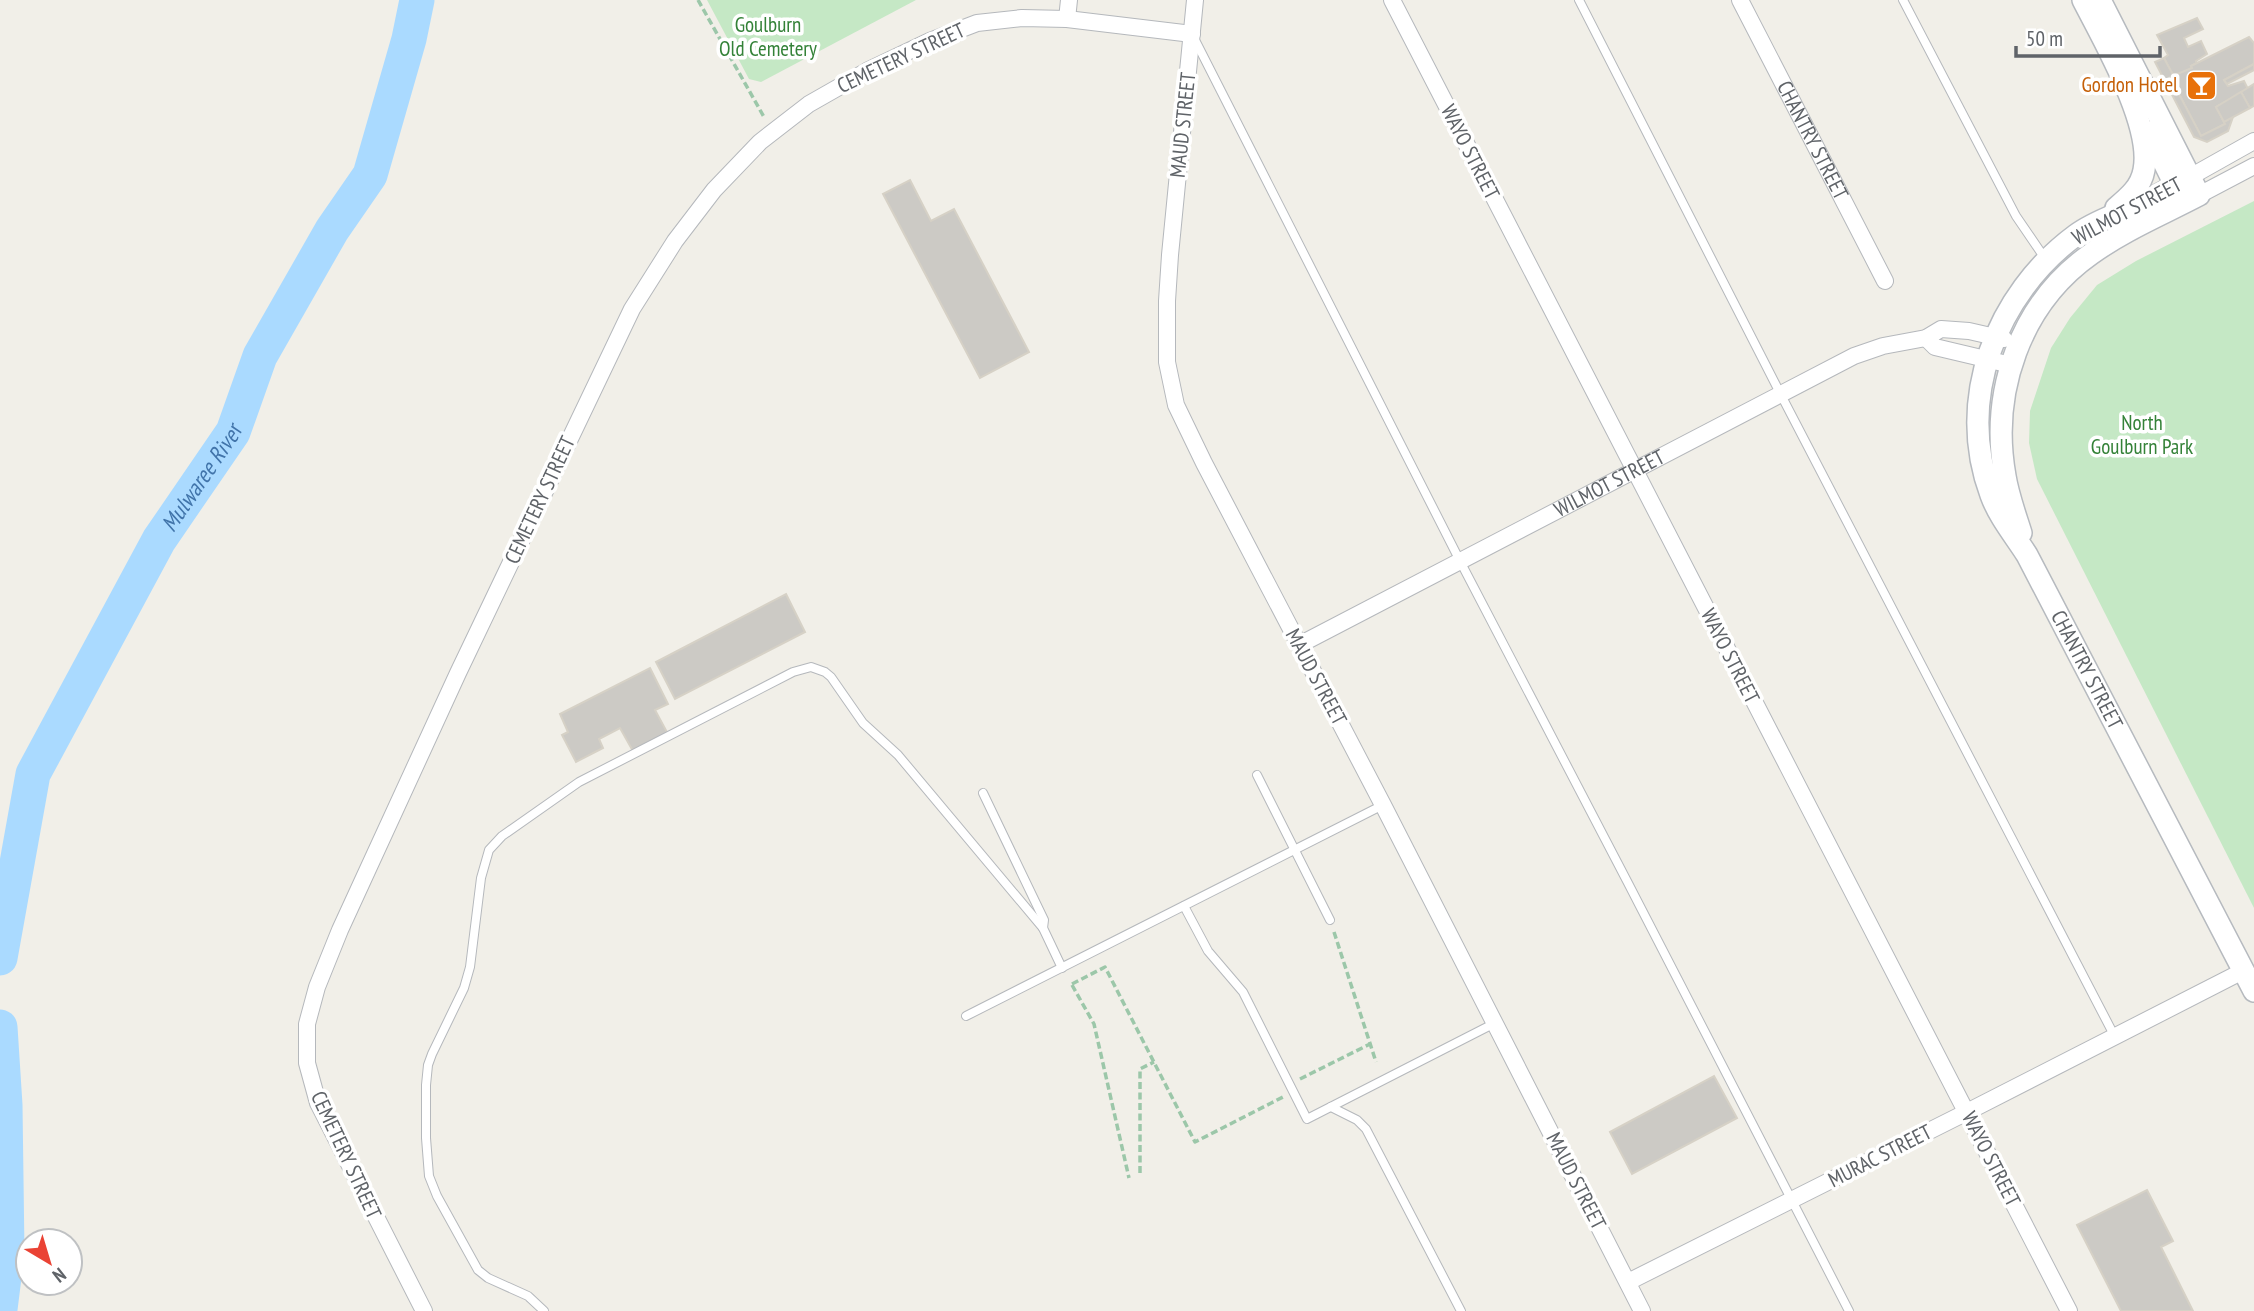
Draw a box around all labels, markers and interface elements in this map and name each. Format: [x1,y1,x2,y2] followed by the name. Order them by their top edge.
[719,11,817,62] park label: Goulburn Old Cemetery
[2016,14,2160,58] scale bar
[833,16,970,99] street label: CEMETERY STREET
[2026,25,2063,52] text: 50 m
[2184,68,2218,102] bar icon: Gordon Hotel
[1164,70,1202,179] street label: MAUD STREET
[2082,71,2178,98] place label: Gordon Hotel
[1771,76,1855,205] street label: CHANTRY STREET
[1435,100,1506,204] street label: WAYO STREET
[2067,170,2187,251] street label: WILMOT STREET
[2091,409,2193,460] park label: North Goulburn Park
[154,418,249,537] water label: Mulwaree River
[498,431,581,568] street label: CEMETERY STREET
[1549,443,1670,523] street label: WILMOT STREET
[1695,604,1766,708] street label: WAYO STREET
[2045,606,2130,734] street label: CHANTRY STREET
[1280,624,1353,730] street label: MAUD STREET
[305,1087,388,1224] street label: CEMETERY STREET
[1956,1107,2027,1211] street label: WAYO STREET
[1823,1118,1937,1193] street label: MURAC STREET
[1540,1128,1613,1234] street label: MAUD STREET
[14,1227,84,1297] north arrow
[48,1263,71,1288] text: N

